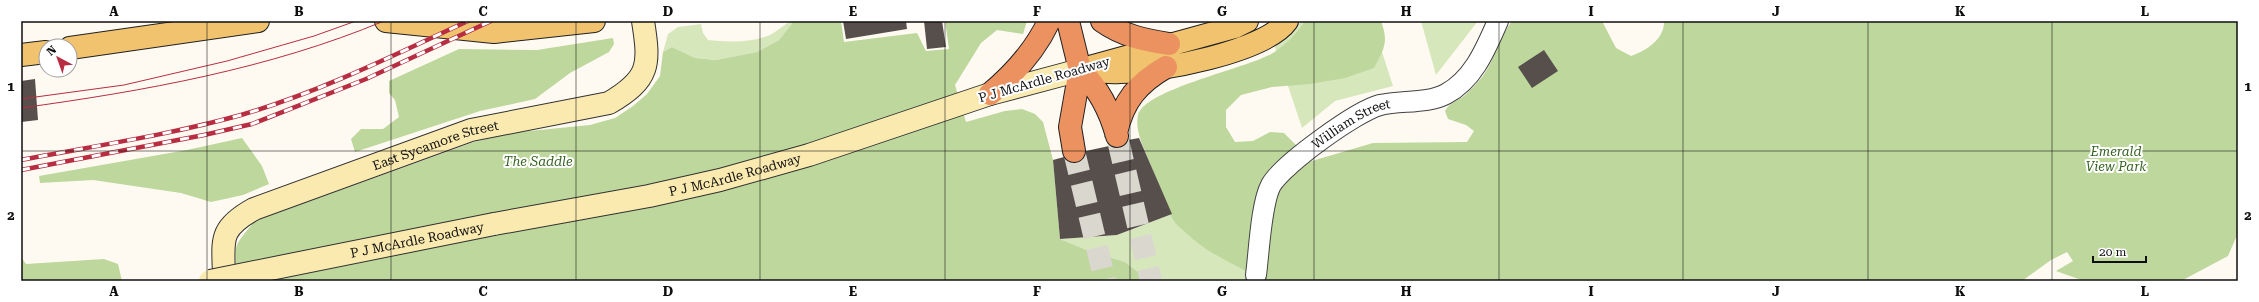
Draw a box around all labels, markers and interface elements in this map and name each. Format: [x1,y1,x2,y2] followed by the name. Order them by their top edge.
[109,4,119,19] text: A
[294,4,304,19] text: B
[478,4,488,19] text: C
[663,4,673,19] text: D
[849,4,857,19] text: E
[1033,4,1041,19] text: F
[1217,4,1227,19] text: G
[1401,4,1412,19] text: H
[1588,4,1594,19] text: I
[1772,4,1780,19] text: J
[1955,4,1966,19] text: K
[2141,4,2149,19] text: L
[38,38,78,78] north arrow
[44,43,60,59] text: N
[977,53,1112,105] street label: P J McArdle Roadway
[7,79,15,94] text: 1
[2244,79,2252,94] text: 1
[1309,96,1391,152] street label: William Street
[370,118,500,173] street label: East Sycamore Street
[2086,144,2147,174] park label: Emerald View Park
[667,151,803,199] street label: P J McArdle Roadway
[503,154,573,169] park label: The Saddle
[7,208,15,223] text: 2
[2244,208,2252,223] text: 2
[349,219,485,261] street label: P J McArdle Roadway
[2093,238,2146,264] scale bar
[2099,245,2126,259] text: 20 m
[109,284,119,299] text: A
[294,284,304,299] text: B
[478,284,488,299] text: C
[663,284,673,299] text: D
[849,284,857,299] text: E
[1033,284,1041,299] text: F
[1217,284,1227,299] text: G
[1401,284,1412,299] text: H
[1588,284,1594,299] text: I
[1772,284,1780,299] text: J
[1955,284,1966,299] text: K
[2141,284,2149,299] text: L

